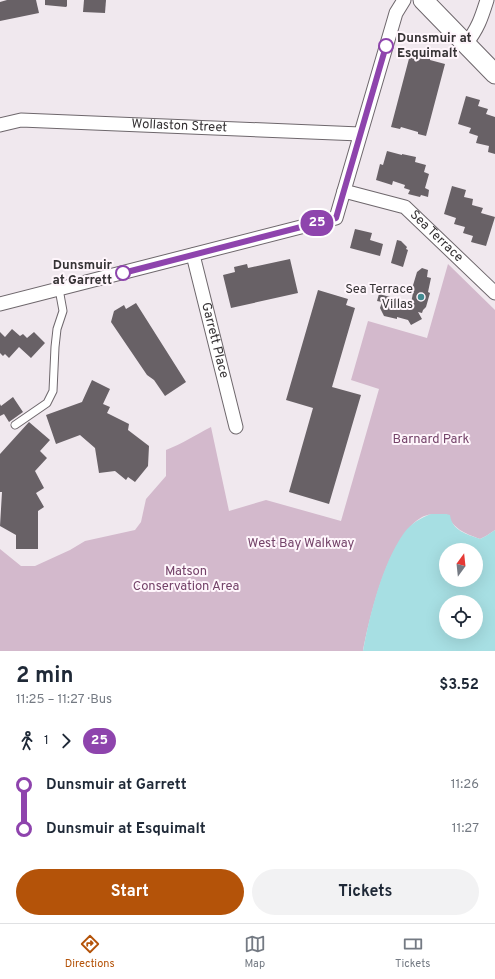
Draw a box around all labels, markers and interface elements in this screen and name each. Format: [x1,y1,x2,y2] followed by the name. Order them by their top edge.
[397,31,472,62] place label: Dunsmuir at Esquimalt
[378,38,394,54] marker: Dunsmuir at Esquimalt
[131,117,228,137] street label: Wollaston Street
[406,207,466,266] street label: Sea Terrace
[299,210,335,236] line badge: 25
[308,214,326,231] text: 25
[53,258,113,289] place label: Dunsmuir at Garrett
[115,265,131,281] marker: Dunsmuir at Garrett
[345,282,413,313] place label: Sea Terrace Villas
[416,292,426,302] marker: Sea Terrace Villas
[197,301,232,380] street label: Garrett Place
[393,432,470,448] park label: Barnard Park
[248,536,355,552] park label: West Bay Walkway
[439,543,483,587] north arrow
[439,543,483,639] map controls
[133,564,239,595] park label: Matson Conservation Area
[439,595,483,639] button: locate
[16,663,73,690] text: 2 min
[439,676,479,695] text: $3.52
[16,692,112,708] text: 11:25 – 11:27 · Bus
[16,730,38,752] icon: walk
[55,730,77,752] icon: forward
[91,732,108,749] text: 25
[44,733,49,749] text: 1
[46,776,187,795] text: Dunsmuir at Garrett
[451,777,479,793] text: 11:26
[46,820,206,839] text: Dunsmuir at Esquimalt
[452,821,479,837] text: 11:27
[16,869,244,915] button: Start
[252,869,479,915] button: Tickets
[65,933,115,971] tab: Directions
[244,933,266,971] tab: Map
[395,933,430,971] tab: Tickets

